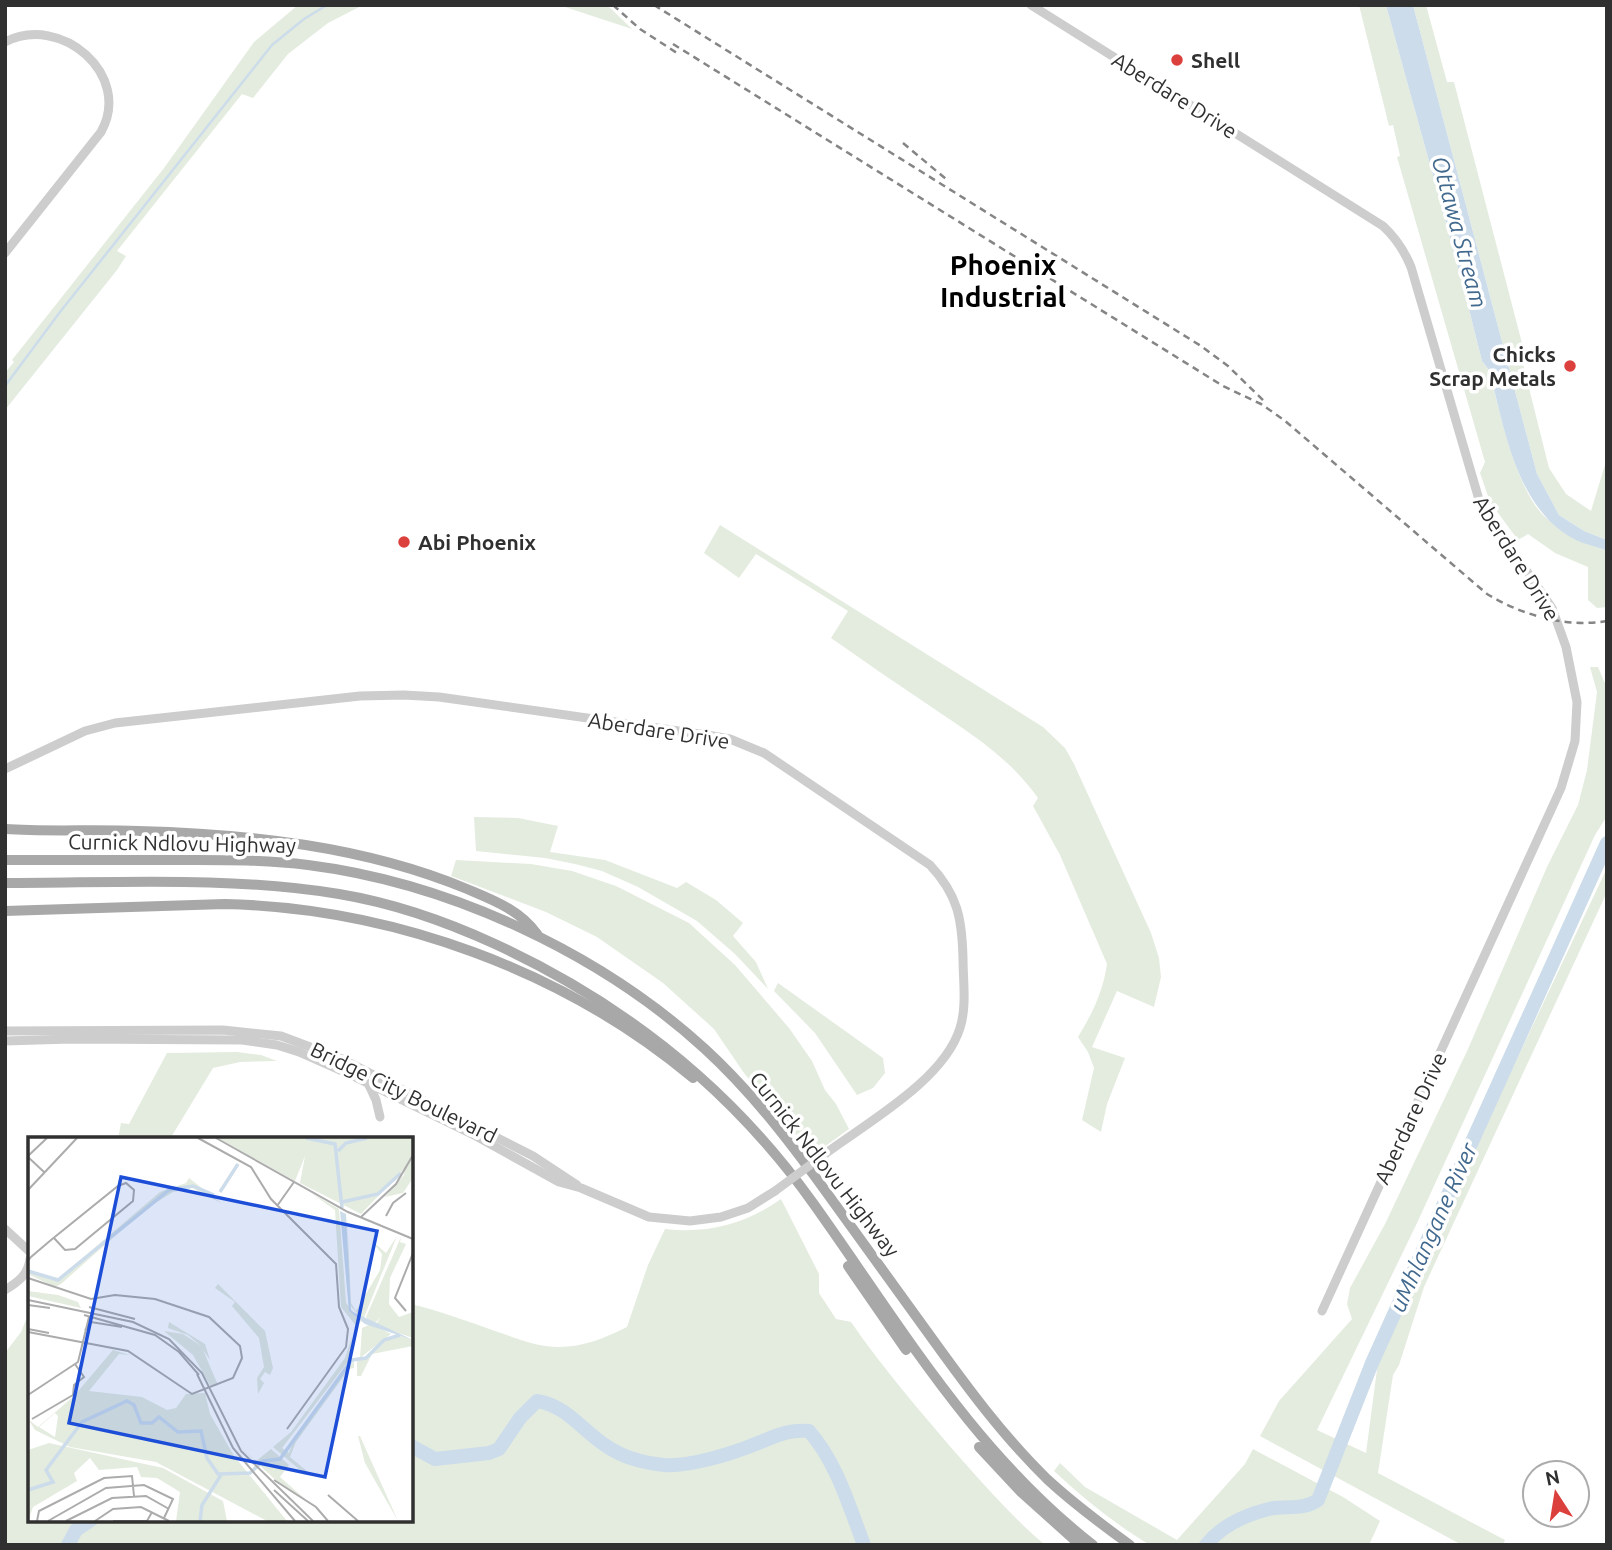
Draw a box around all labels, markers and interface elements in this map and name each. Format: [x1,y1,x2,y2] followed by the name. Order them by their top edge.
[1108,47,1242,143] street label: Aberdare Drive
[1191,48,1240,72] place label: Shell
[1169,52,1185,68] marker: Shell
[1428,153,1492,311] water label: Ottawa Stream
[940,249,1066,312] district label: Phoenix Industrial
[1429,342,1556,390] place label: Chicks Scrap Metals
[1562,358,1578,374] marker: Chicks Scrap Metals
[1469,491,1565,625] street label: Aberdare Drive
[418,530,537,554] place label: Abi Phoenix
[396,534,412,550] marker: Abi Phoenix
[587,707,731,753] street label: Aberdare Drive
[68,829,296,857] street label: Curnick Ndlovu Highway
[307,1036,501,1148] street label: Bridge City Boulevard
[1369,1048,1451,1188] street label: Aberdare Drive
[745,1067,905,1261] street label: Curnick Ndlovu Highway
[28,1137,413,1522] inset map
[1385,1138,1482,1315] water label: uMhlangane River
[1521,1459,1591,1529] north arrow
[1543,1465,1562,1490] text: N

